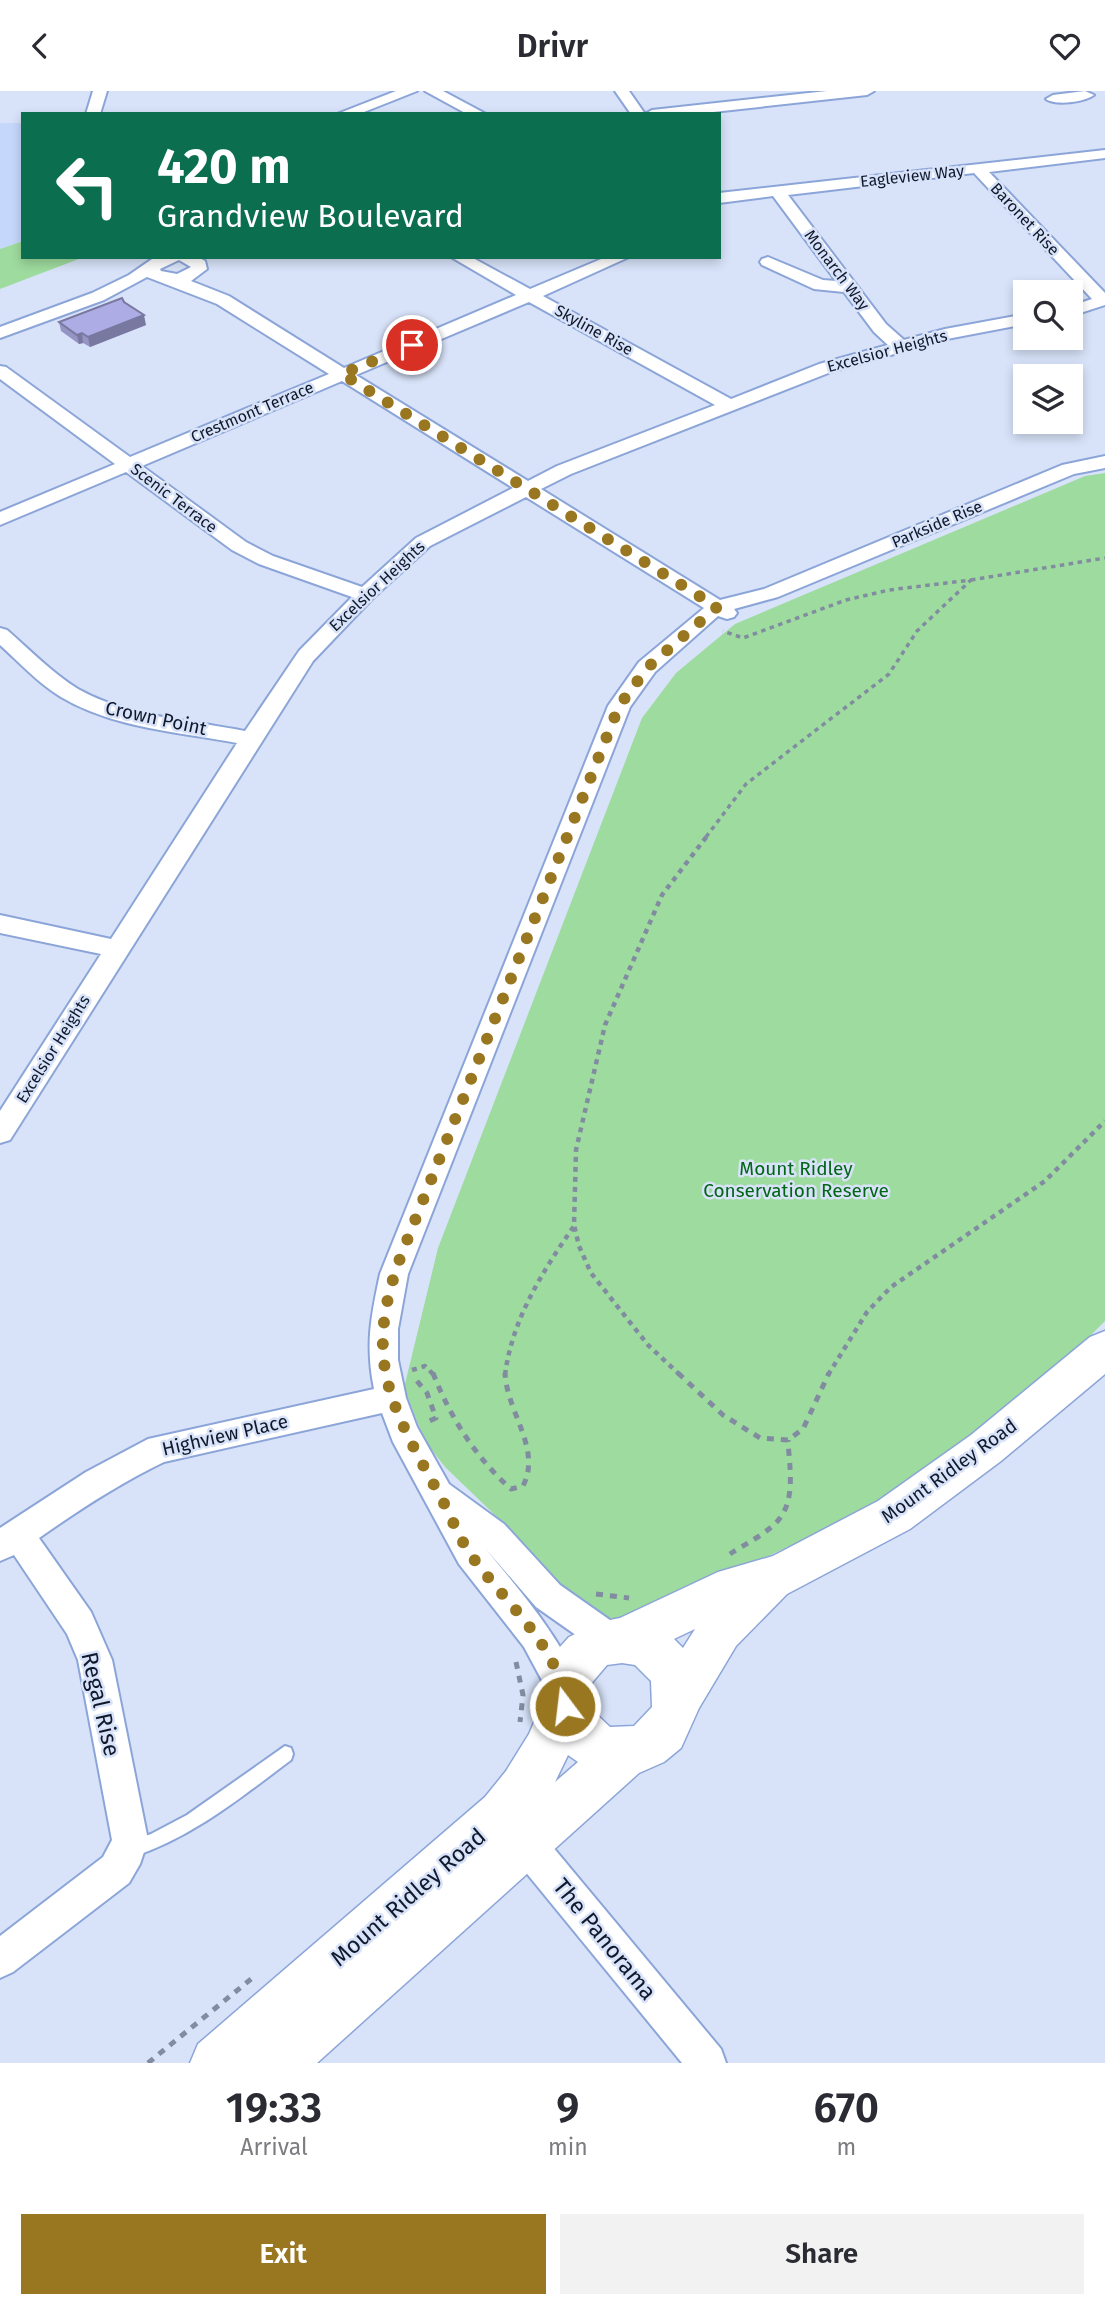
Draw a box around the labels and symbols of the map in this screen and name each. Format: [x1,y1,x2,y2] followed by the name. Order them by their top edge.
[859,161,965,191] street label: Eagleview Way
[987,179,1063,259] street label: Baronet Rise
[801,226,874,314] street label: Monarch Way
[551,301,637,359] street label: Skyline Rise
[382,315,442,375] pin
[825,326,949,376] street label: Excelsior Heights
[188,378,316,446] street label: Crestmont Terrace
[127,459,221,537] street label: Scenic Terrace
[889,496,985,552] street label: Parkside Rise
[325,537,429,635] street label: Excelsior Heights
[103,696,209,740] street label: Crown Point
[12,992,94,1106] street label: Excelsior Heights
[703,1157,889,1202] park label: Mount Ridley Conservation Reserve
[160,1409,290,1461] street label: Highview Place
[877,1414,1021,1528] street label: Mount Ridley Road
[75,1649,127,1759] street label: Regal Rise
[528,1669,602,1743] position arrow
[325,1822,491,1972] street label: Mount Ridley Road
[547,1873,663,2005] street label: The Panorama

